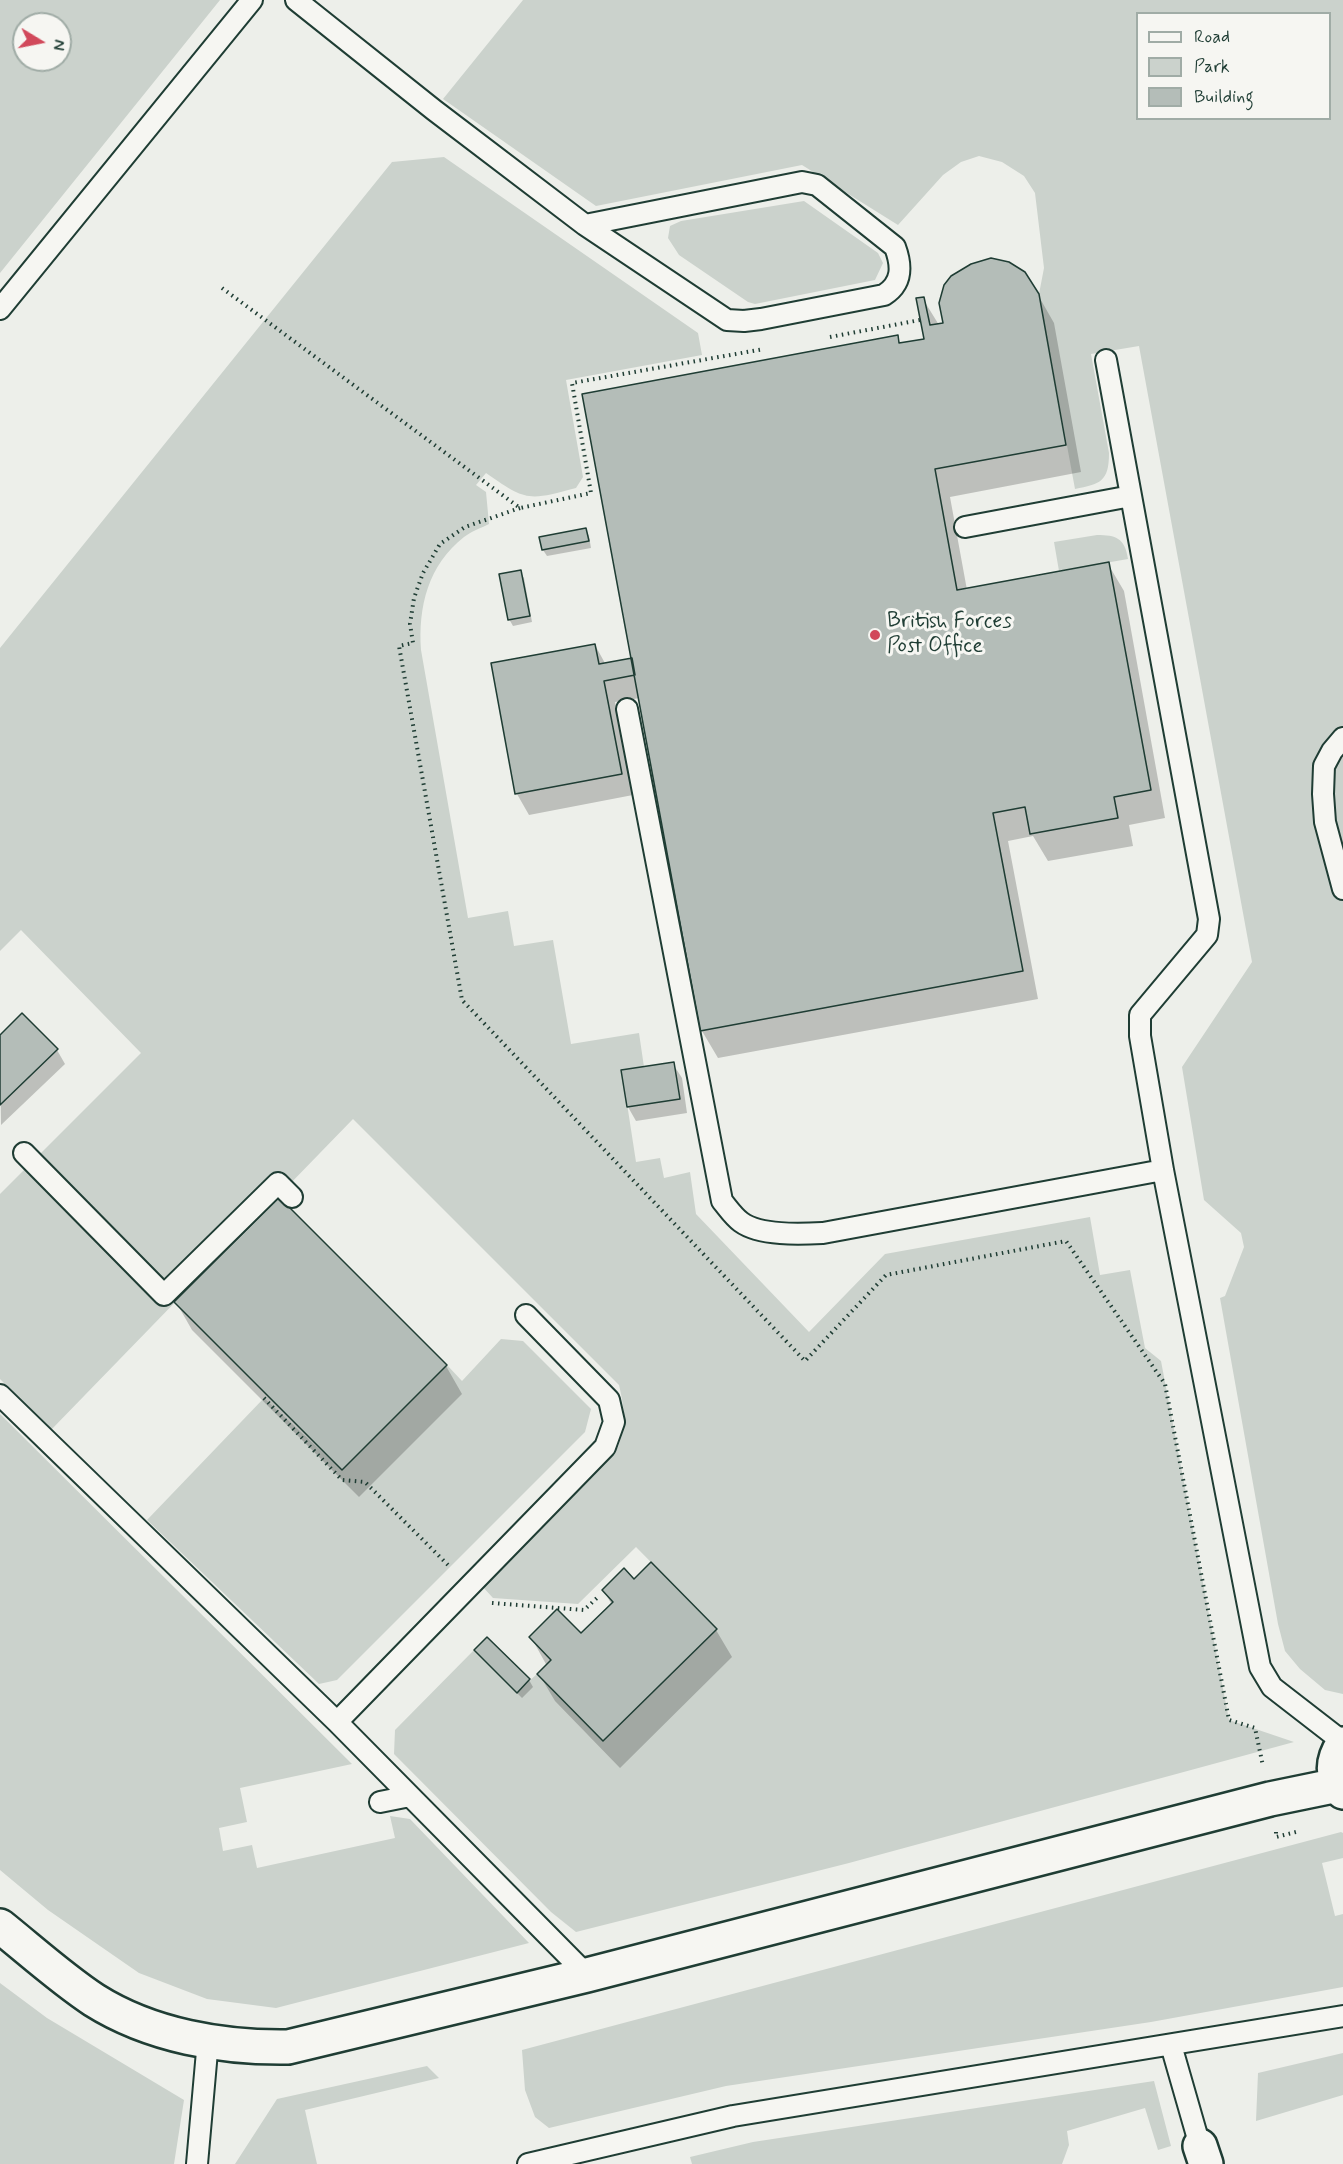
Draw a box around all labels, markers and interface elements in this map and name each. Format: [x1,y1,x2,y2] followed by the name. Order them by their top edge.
[12,12,72,72] north arrow
[1136,12,1331,120] legend
[1194,25,1230,49] text: Road
[47,38,70,52] text: N
[1194,55,1230,79] text: Park
[1194,85,1254,109] text: Building
[887,609,1012,660] place label: British Forces Post Office
[868,628,882,642] marker: British Forces Post Office

